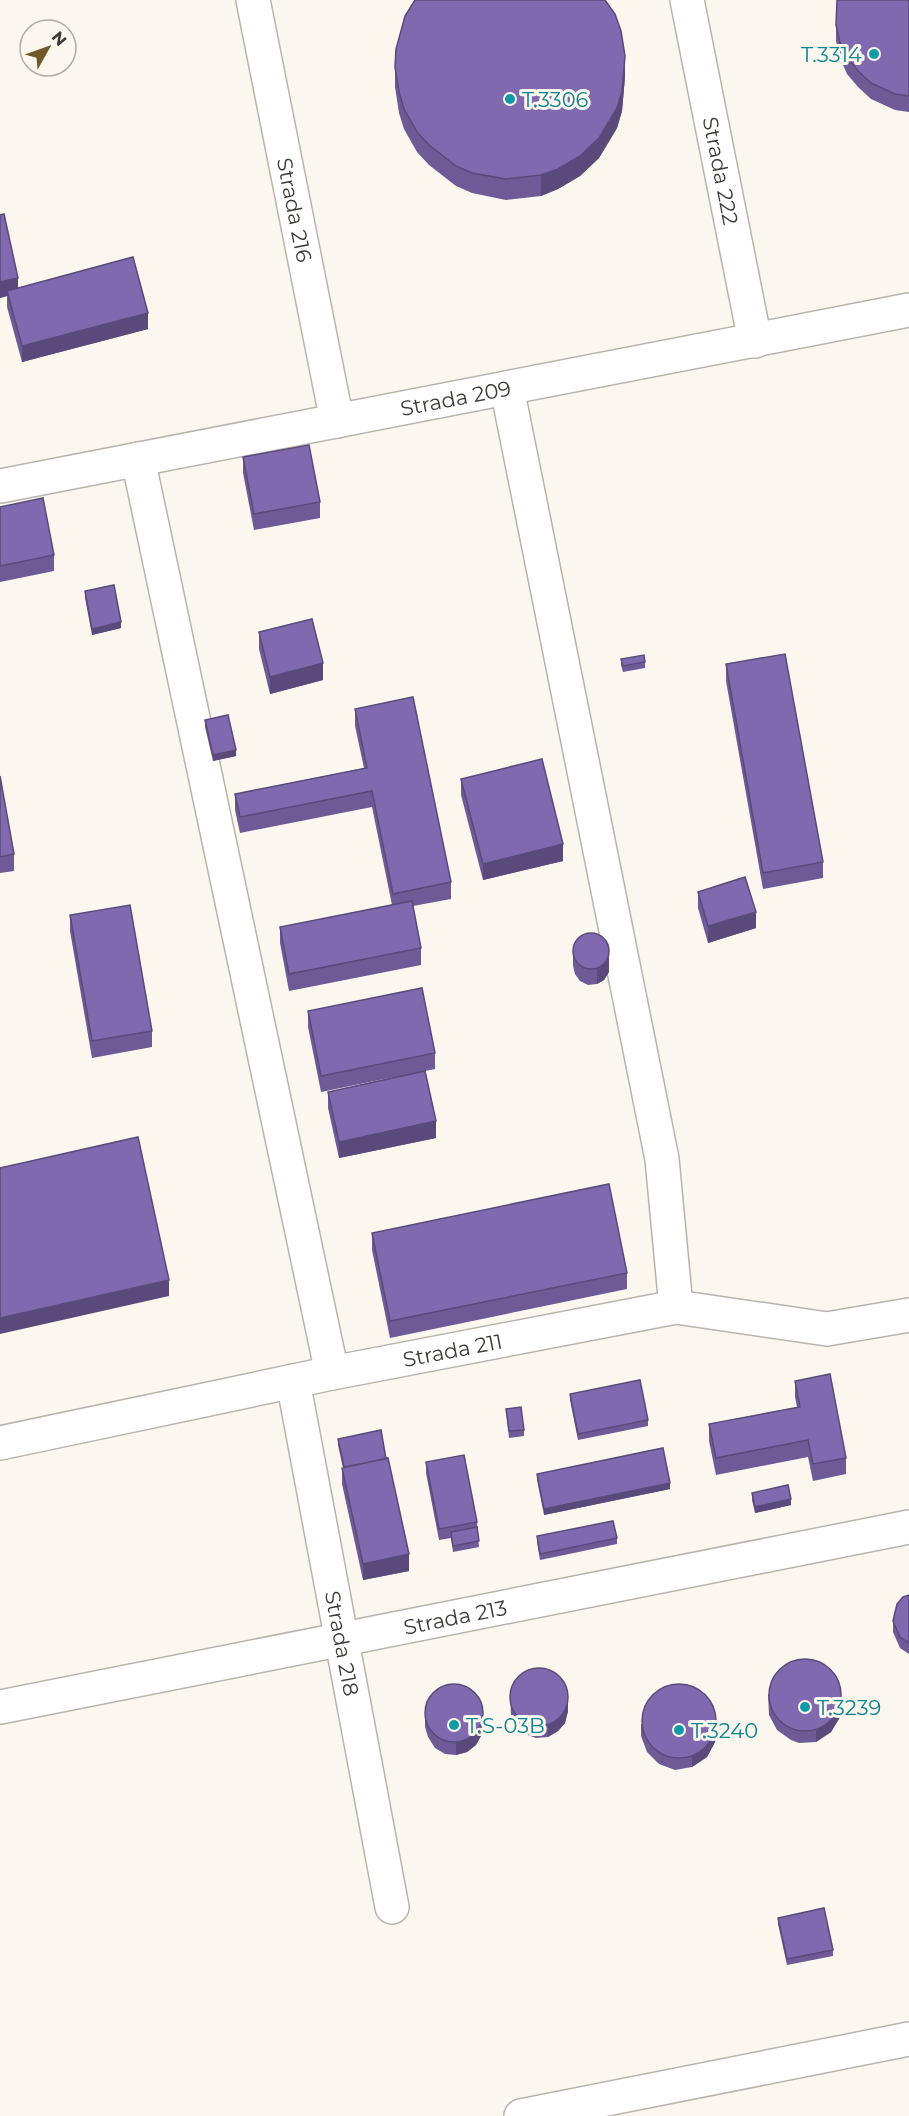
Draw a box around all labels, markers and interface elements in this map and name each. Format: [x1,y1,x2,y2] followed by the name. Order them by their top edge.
[18,18,78,78] north arrow
[48,28,71,50] text: N
[801,42,862,67] place label: T.3314
[867,47,881,61] marker: T.3314
[522,87,589,112] place label: T.3306
[503,92,517,106] marker: T.3306
[698,115,744,227] street label: Strada 222
[272,155,318,264] street label: Strada 216
[398,375,513,421] street label: Strada 209
[401,1328,504,1372] street label: Strada 211
[320,1589,365,1698] street label: Strada 218
[401,1594,509,1639] street label: Strada 213
[817,1695,881,1720] place label: T.3239
[798,1700,812,1714] marker: T.3239
[466,1713,545,1738] place label: T.S-03B
[447,1718,461,1732] marker: T.S-03B
[691,1718,758,1743] place label: T.3240
[672,1723,686,1737] marker: T.3240

